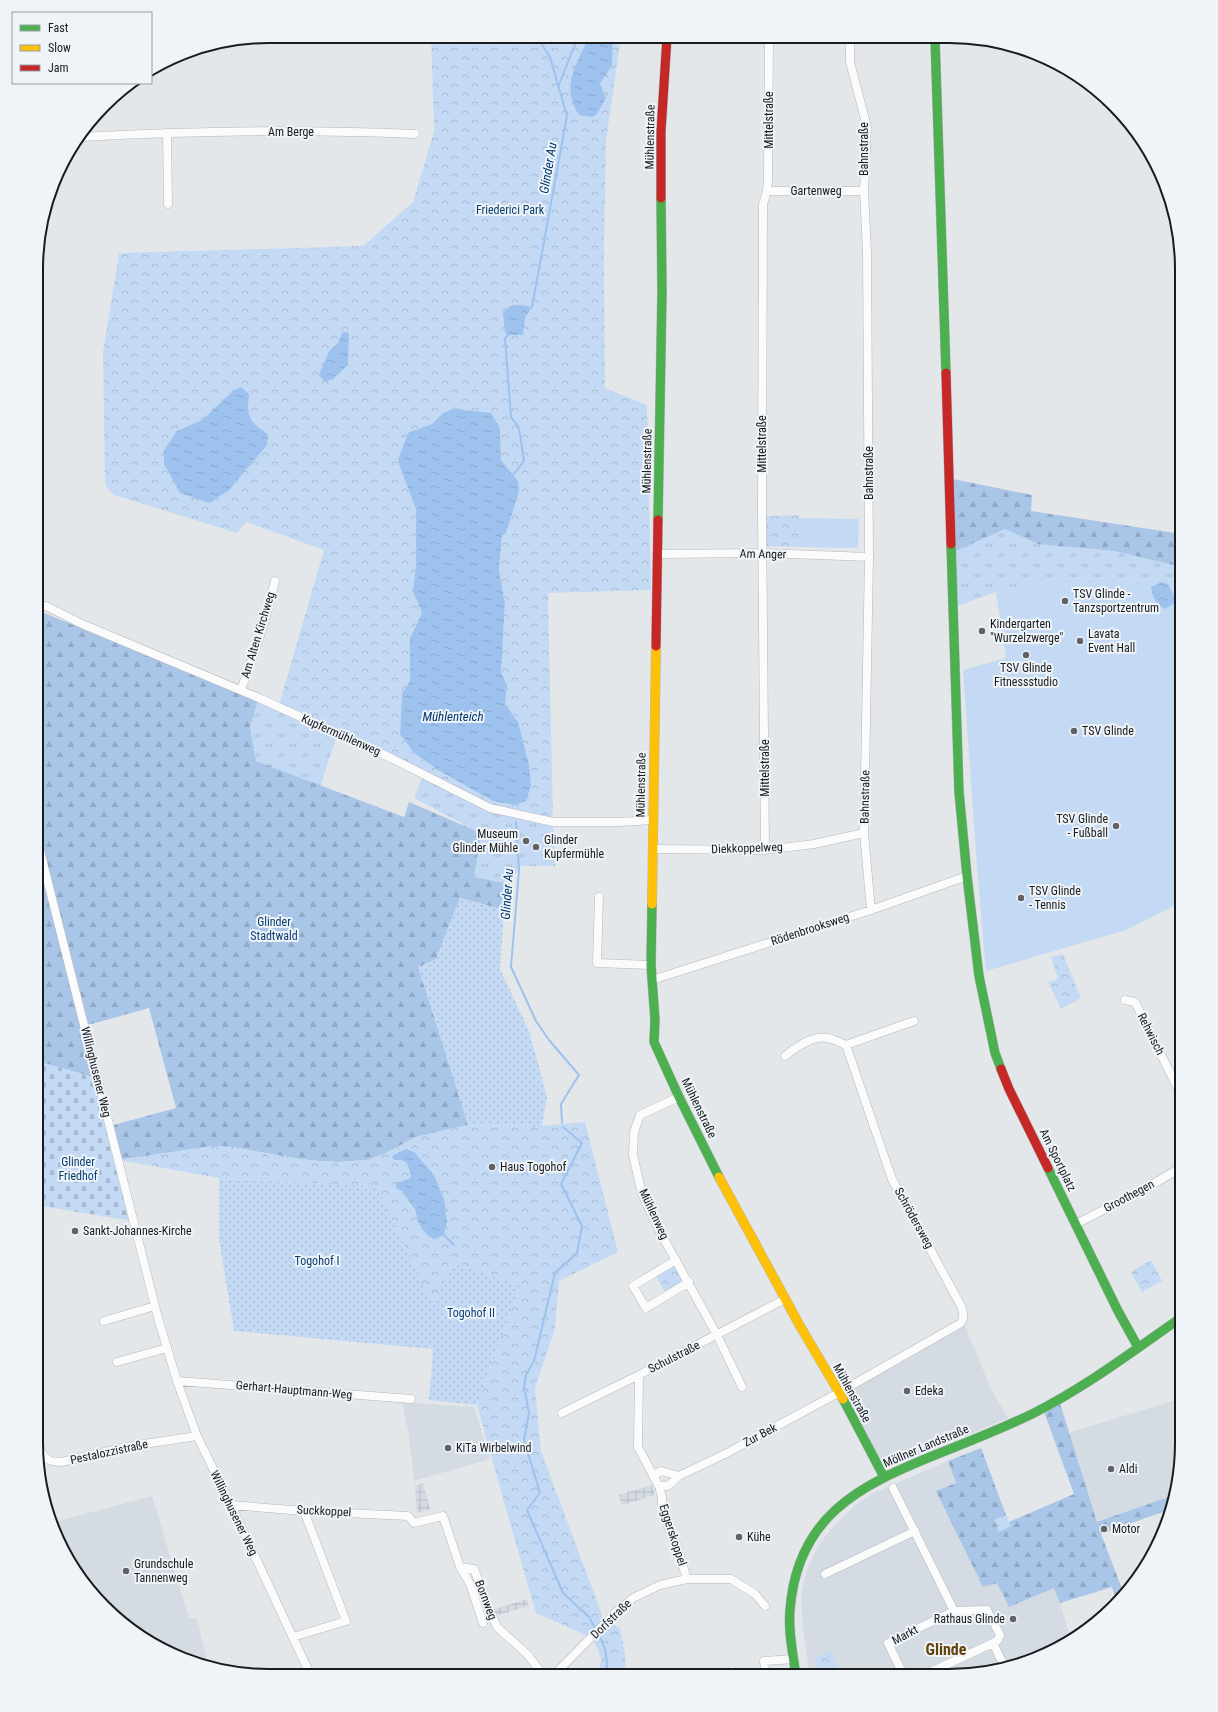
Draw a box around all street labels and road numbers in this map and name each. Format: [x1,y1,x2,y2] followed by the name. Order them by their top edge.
[762,91,776,149] street label: Mittelstraße
[642,104,658,170] street label: Mühlenstraße
[857,122,871,176] street label: Bahnstraße
[268,125,314,139] street label: Am Berge
[790,184,842,198] street label: Gartenweg
[755,415,769,473] street label: Mittelstraße
[639,428,655,494] street label: Mühlenstraße
[862,446,876,500] street label: Bahnstraße
[740,547,787,561] street label: Am Anger
[238,590,278,680] street label: Am Alten Kirchweg
[299,711,383,759] street label: Kupfermühlenweg
[758,739,772,797] street label: Mittelstraße
[633,752,649,818] street label: Mühlenstraße
[858,770,872,824] street label: Bahnstraße
[711,840,783,856] street label: Diekkoppelweg
[769,910,851,948] street label: Rödenbrooksweg
[1135,1011,1168,1057] street label: Rehwisch
[78,1025,114,1119] street label: Willinghusener Weg
[678,1076,720,1141] street label: Mühlenstraße
[1037,1127,1079,1193] street label: Am Sportplatz
[1101,1177,1157,1215] street label: Groothegen
[892,1185,936,1251] street label: Schrödersweg
[636,1186,672,1242] street label: Mühlenweg
[646,1338,703,1376] street label: Schulstraße
[830,1361,874,1425] street label: Mühlenstraße
[235,1378,353,1402] street label: Gerhart-Hauptmann-Weg
[741,1420,780,1450] street label: Zur Bek
[881,1421,971,1470] street label: Möllner Landstraße
[69,1437,149,1467] street label: Pestalozzistraße
[207,1468,261,1558] street label: Willinghusener Weg
[656,1502,690,1568] street label: Eggerskoppel
[296,1503,352,1519] street label: Suckkoppel
[472,1578,500,1622] street label: Bornweg
[588,1596,634,1642] street label: Dorfstraße
[890,1622,921,1648] street label: Markt

